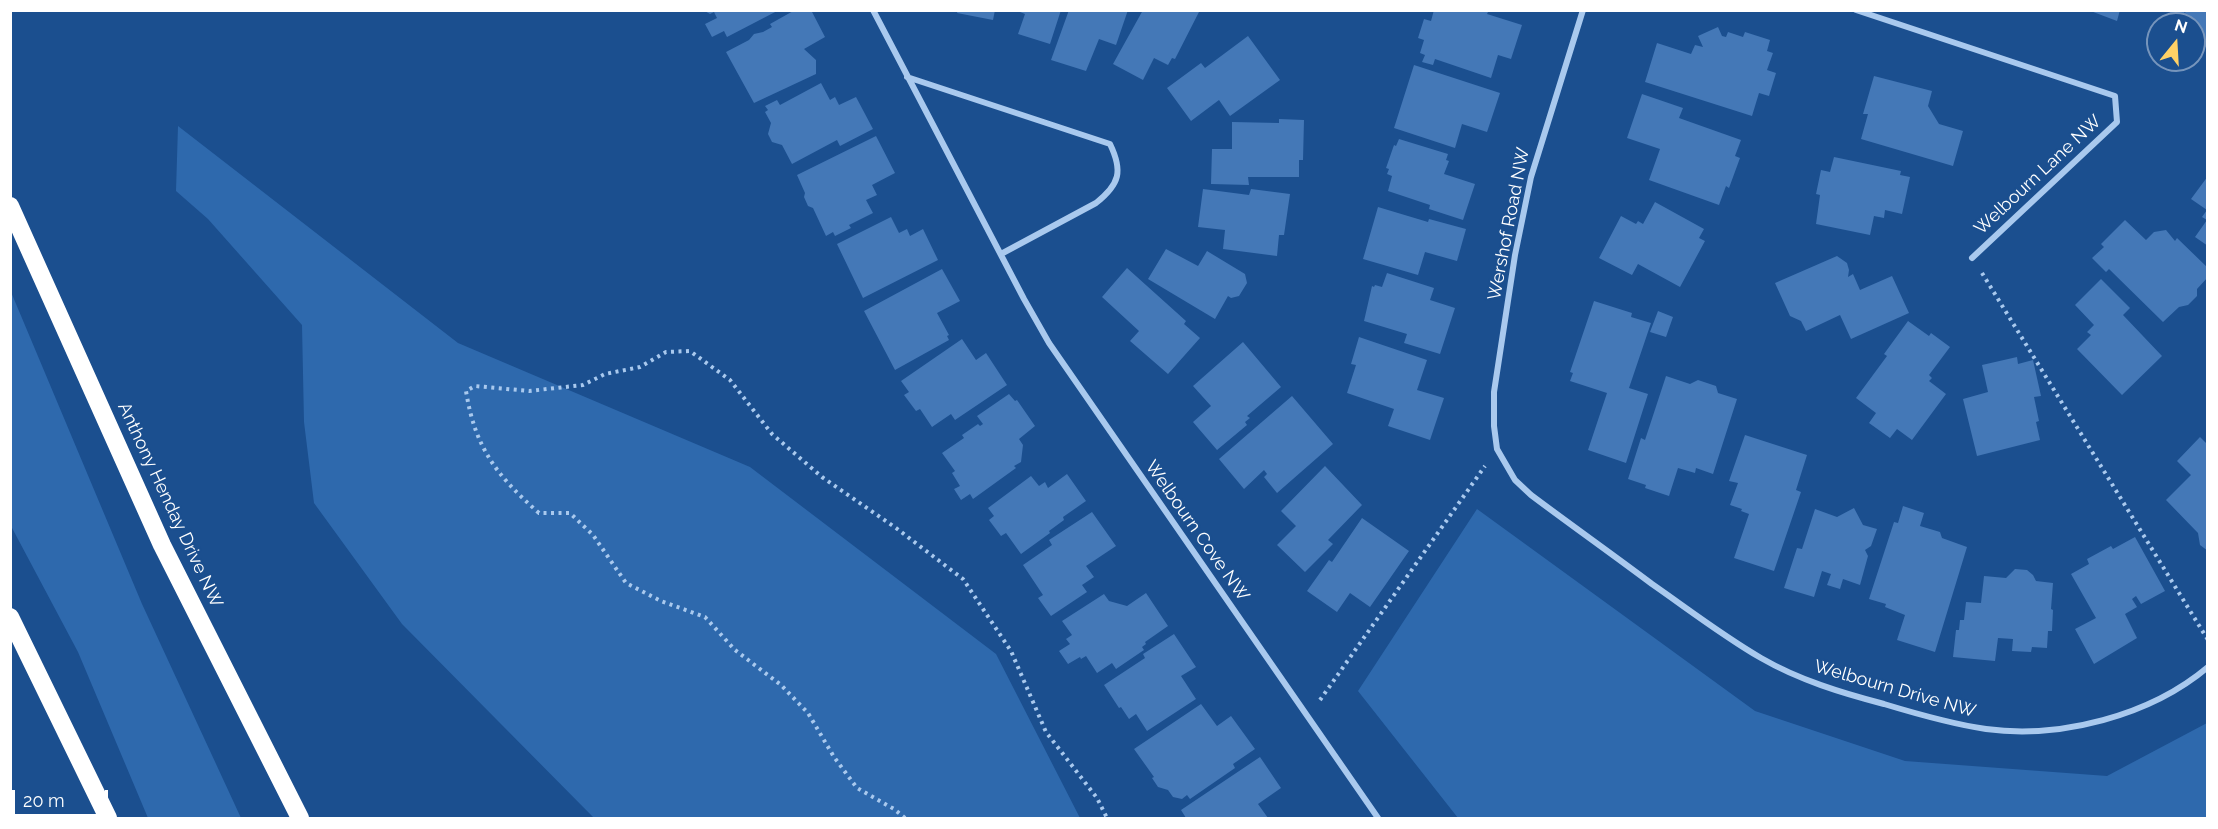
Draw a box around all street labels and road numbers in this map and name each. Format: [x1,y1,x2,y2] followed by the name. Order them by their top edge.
[1970,111,2106,239] street label: Welbourn Lane NW
[1484,146,1534,302] street label: Wershof Road NW
[113,399,227,611] street label: Anthony Henday Drive NW
[1140,456,1254,606] street label: Welbourn Cove NW
[1812,656,1978,722] street label: Welbourn Drive NW

